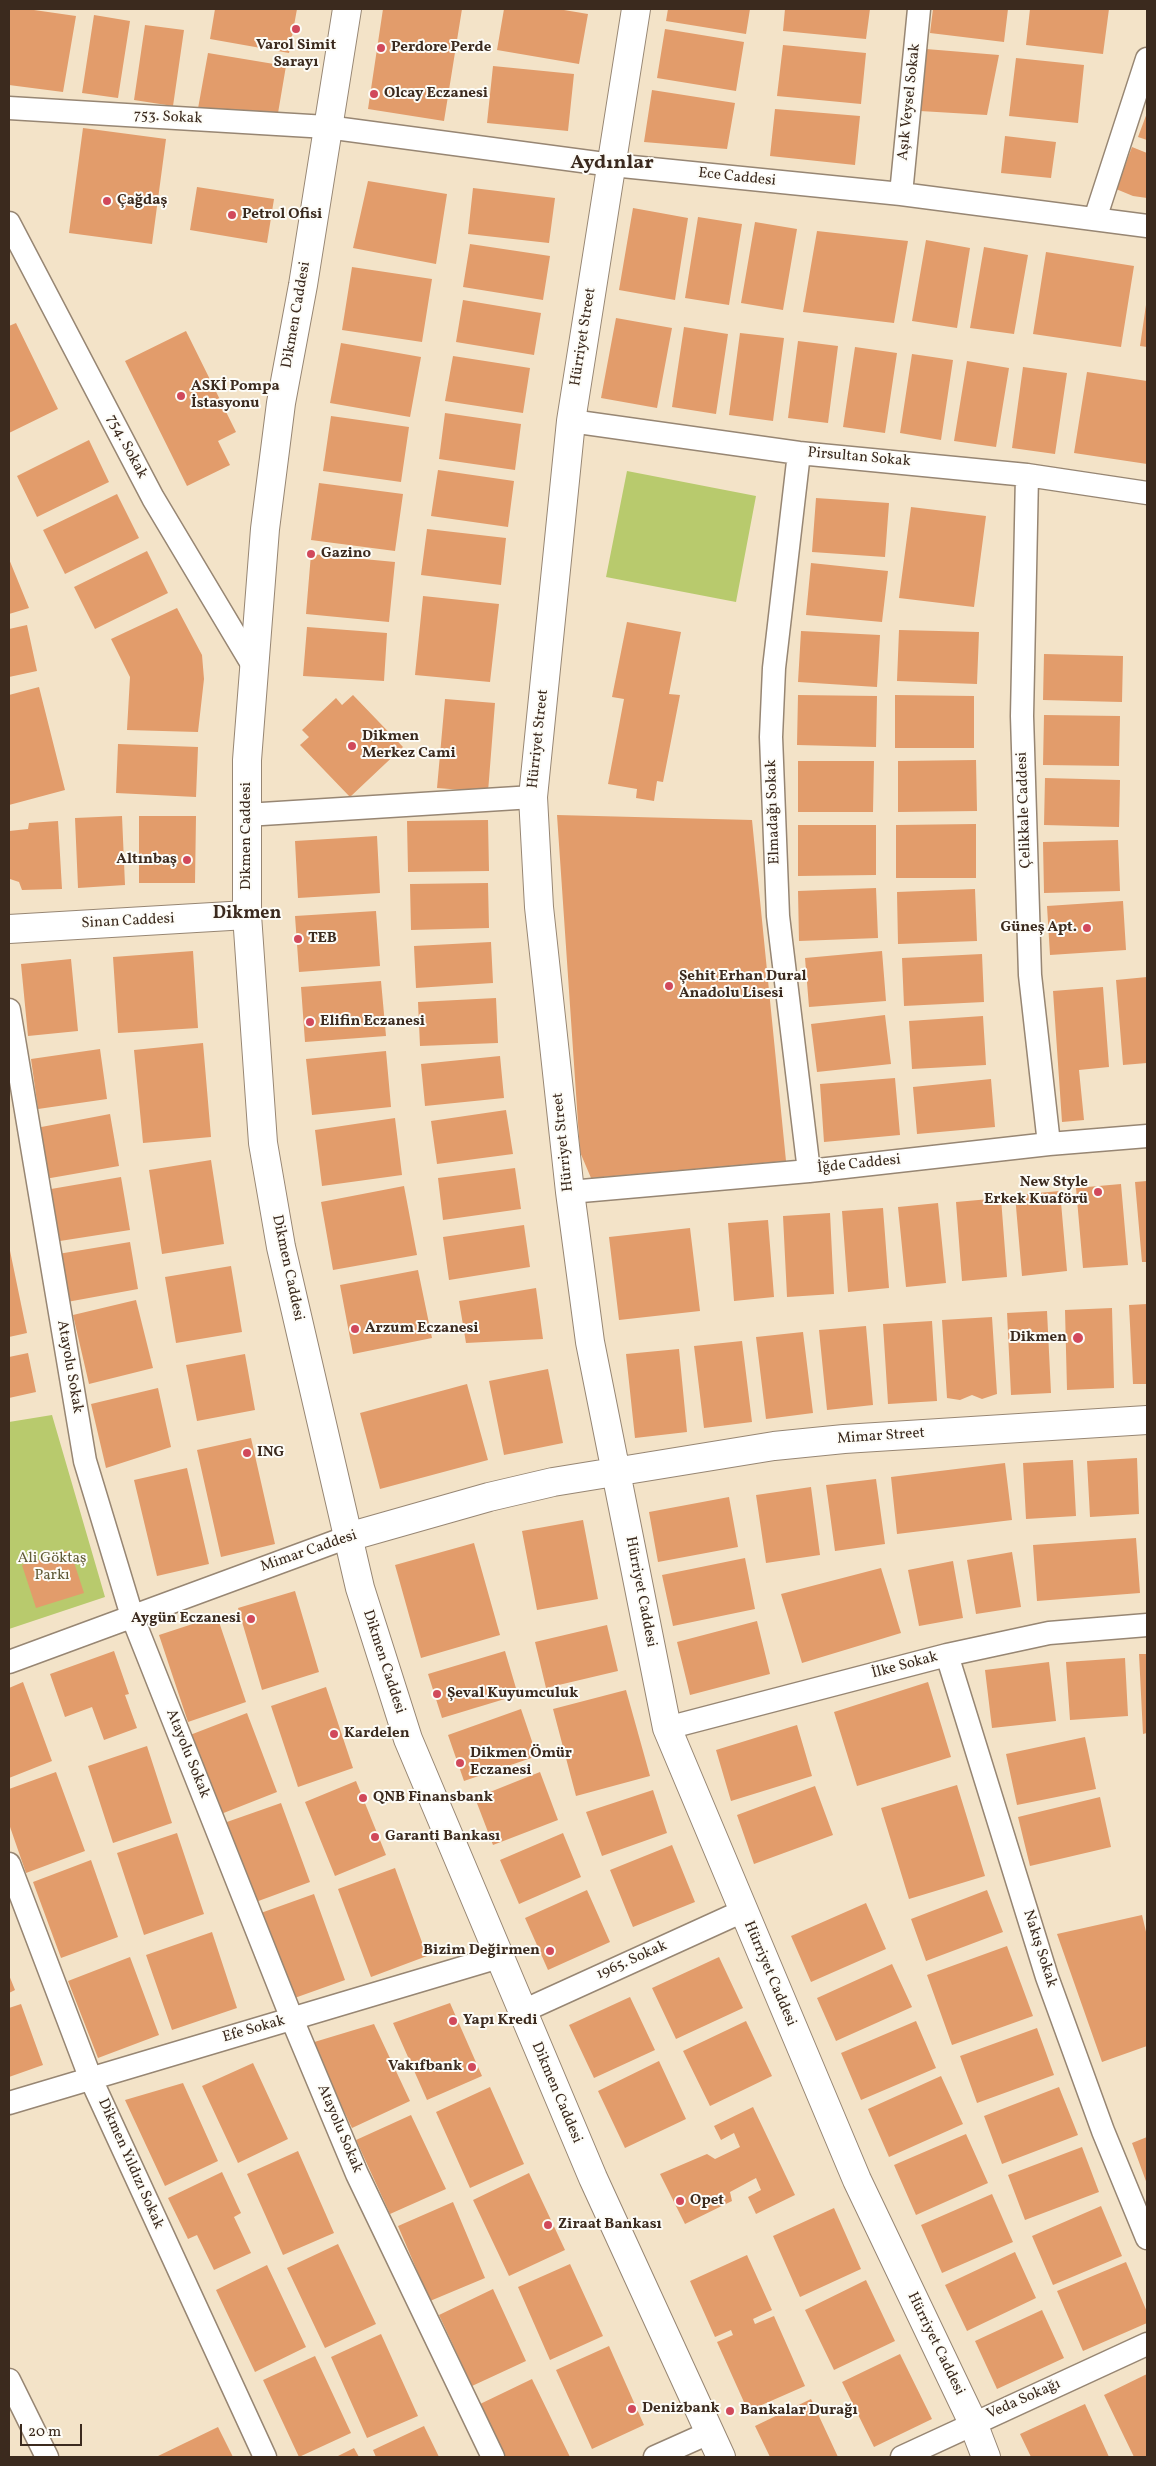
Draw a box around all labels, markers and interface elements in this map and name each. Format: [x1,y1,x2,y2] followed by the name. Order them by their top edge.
[290,23,302,35] marker: Varol Simit Sarayı
[256,37,336,72] place label: Varol Simit Sarayı
[391,39,491,57] place label: Perdore Perde
[375,42,387,54] marker: Perdore Perde
[895,43,925,161] street label: Aşık Veysel Sokak
[384,85,488,103] place label: Olcay Eczanesi
[368,88,380,100] marker: Olcay Eczanesi
[133,107,203,129] street label: 753. Sokak
[570,152,654,176] district label: Aydınlar
[697,165,777,191] street label: Ece Caddesi
[117,192,167,210] place label: Çağdaş
[101,195,113,207] marker: Çağdaş
[242,206,322,224] place label: Petrol Ofisi
[226,209,238,221] marker: Petrol Ofisi
[279,260,315,370] street label: Dikmen Caddesi
[567,286,601,388] street label: Hürriyet Street
[191,378,280,413] place label: ASKİ Pompa İstasyonu
[175,390,187,402] marker: ASKİ Pompa İstasyonu
[102,412,150,482] street label: 754. Sokak
[807,445,911,471] street label: Pirsultan Sokak
[321,545,371,563] place label: Gazino
[305,548,317,560] marker: Gazino
[525,689,553,789] street label: Hürriyet Street
[362,728,456,763] place label: Dikmen Merkez Cami
[346,740,358,752] marker: Dikmen Merkez Cami
[1014,751,1036,869] street label: Çelikkale Caddesi
[763,759,785,865] street label: Elmadağı Sokak
[238,782,256,890] street label: Dikmen Caddesi
[116,851,177,869] place label: Altınbaş
[181,854,193,866] marker: Altınbaş
[213,904,281,926] district label: Dikmen
[81,911,175,933] street label: Sinan Caddesi
[1000,919,1077,937] place label: Güneş Apt.
[1081,922,1093,934] marker: Güneş Apt.
[308,930,337,948] place label: TEB
[292,933,304,945] marker: TEB
[679,968,807,1003] place label: Şehit Erhan Dural Anadolu Lisesi
[663,980,675,992] marker: Şehit Erhan Dural Anadolu Lisesi
[320,1013,425,1031] place label: Elifin Eczanesi
[304,1016,316,1028] marker: Elifin Eczanesi
[550,1092,578,1192] street label: Hürriyet Street
[816,1152,902,1178] street label: İğde Caddesi
[984,1174,1088,1209] place label: New Style Erkek Kuaförü
[1092,1186,1104,1198] marker: New Style Erkek Kuaförü
[267,1213,307,1323] street label: Dikmen Caddesi
[52,1319,86,1415] street label: Atayolu Sokak
[365,1320,479,1338] place label: Arzum Eczanesi
[349,1323,361,1335] marker: Arzum Eczanesi
[1010,1329,1067,1347] place label: Dikmen
[1071,1331,1085,1345] marker: Dikmen
[837,1425,925,1449] street label: Mimar Street
[257,1444,284,1462] place label: ING
[241,1447,253,1459] marker: ING
[258,1527,360,1577] street label: Mimar Caddesi
[620,1535,660,1649] street label: Hürriyet Caddesi
[18,1550,86,1585] park label: Ali Göktaş Parkı
[358,1608,408,1716] street label: Dikmen Caddesi
[131,1610,241,1628] place label: Aygün Eczanesi
[245,1613,257,1625] marker: Aygün Eczanesi
[870,1649,940,1683] street label: İlke Sokak
[447,1685,578,1703] place label: Şeval Kuyumculuk
[431,1688,443,1700] marker: Şeval Kuyumculuk
[161,1707,213,1801] street label: Atayolu Sokak
[344,1725,410,1743] place label: Kardelen
[328,1728,340,1740] marker: Kardelen
[470,1745,572,1780] place label: Dikmen Ömür Eczanesi
[454,1757,466,1769] marker: Dikmen Ömür Eczanesi
[373,1789,493,1807] place label: QNB Finansbank
[357,1792,369,1804] marker: QNB Finansbank
[385,1828,500,1846] place label: Garanti Bankası
[369,1831,381,1843] marker: Garanti Bankası
[1018,1908,1060,1990] street label: Nakış Sokak
[739,1919,799,2029] street label: Hürriyet Caddesi
[594,1937,670,1985] street label: 1965. Sokak
[423,1942,540,1960] place label: Bizim Değirmen
[544,1945,556,1957] marker: Bizim Değirmen
[463,2012,537,2030] place label: Yapı Kredi
[221,2013,287,2047] street label: Efe Sokak
[447,2015,459,2027] marker: Yapı Kredi
[527,2040,585,2146] street label: Dikmen Caddesi
[388,2058,462,2076] place label: Vakıfbank
[466,2061,478,2073] marker: Vakıfbank
[312,2082,366,2176] street label: Atayolu Sokak
[93,2096,167,2232] street label: Dikmen Yıldızı Sokak
[690,2192,724,2210] place label: Opet
[674,2195,686,2207] marker: Opet
[558,2216,662,2234] place label: Ziraat Bankası
[542,2219,554,2231] marker: Ziraat Bankası
[902,2290,968,2398] street label: Hürriyet Caddesi
[984,2376,1064,2424] street label: Veda Sokağı
[642,2400,720,2418] place label: Denizbank
[740,2402,858,2420] place label: Bankalar Durağı
[626,2403,638,2415] marker: Denizbank
[724,2405,736,2417] marker: Bankalar Durağı
[22,2414,85,2446] scale bar
[28,2422,61,2443] text: 20 m

